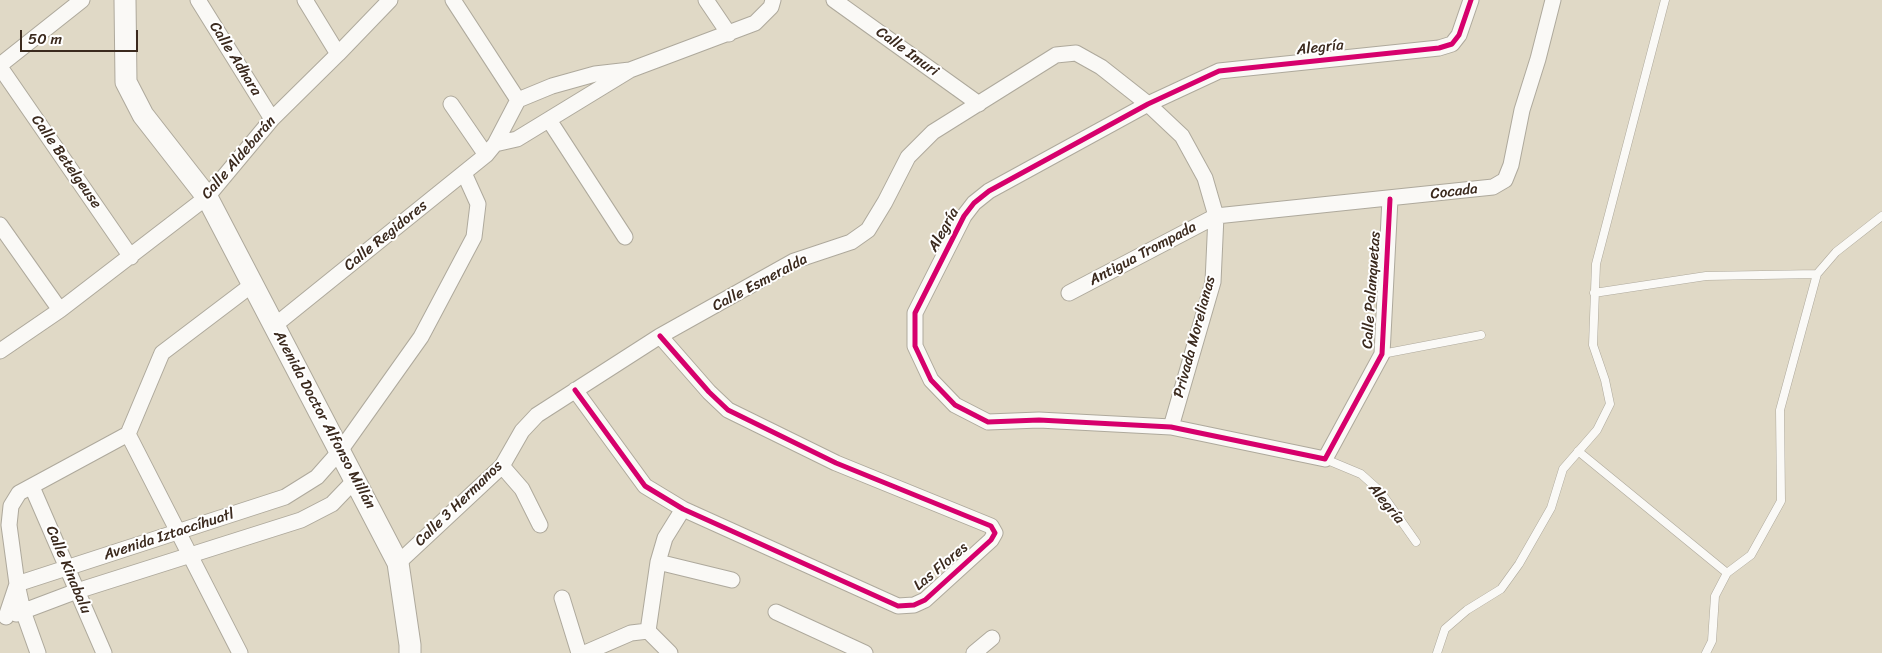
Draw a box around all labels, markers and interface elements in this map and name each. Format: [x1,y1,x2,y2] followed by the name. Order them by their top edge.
[205,19,265,99] street label: Calle Adhara
[22,20,140,52] scale bar
[872,23,942,81] street label: Calle Imuri
[28,26,62,52] text: 50 m
[1296,37,1344,59] street label: Alegría
[27,112,105,212] street label: Calle Betelgeuse
[198,113,280,203] street label: Calle Aldebarán
[1429,180,1479,204] street label: Cocada
[341,197,431,275] street label: Calle Regidores
[925,205,963,255] street label: Alegría
[1086,218,1200,290] street label: Antigua Trompada
[1359,231,1385,349] street label: Calle Palanquetas
[709,250,811,316] street label: Calle Esmeralda
[1170,274,1220,400] street label: Privada Morelianas
[269,328,379,512] street label: Avenida Doctor Alfonso Millán
[411,458,507,550] street label: Calle 3 Hermanos
[1364,480,1408,528] street label: Alegría
[102,505,236,565] street label: Avenida Iztaccíhuatl
[41,523,95,617] street label: Calle Kinabalu
[910,539,972,595] street label: Las Flores

